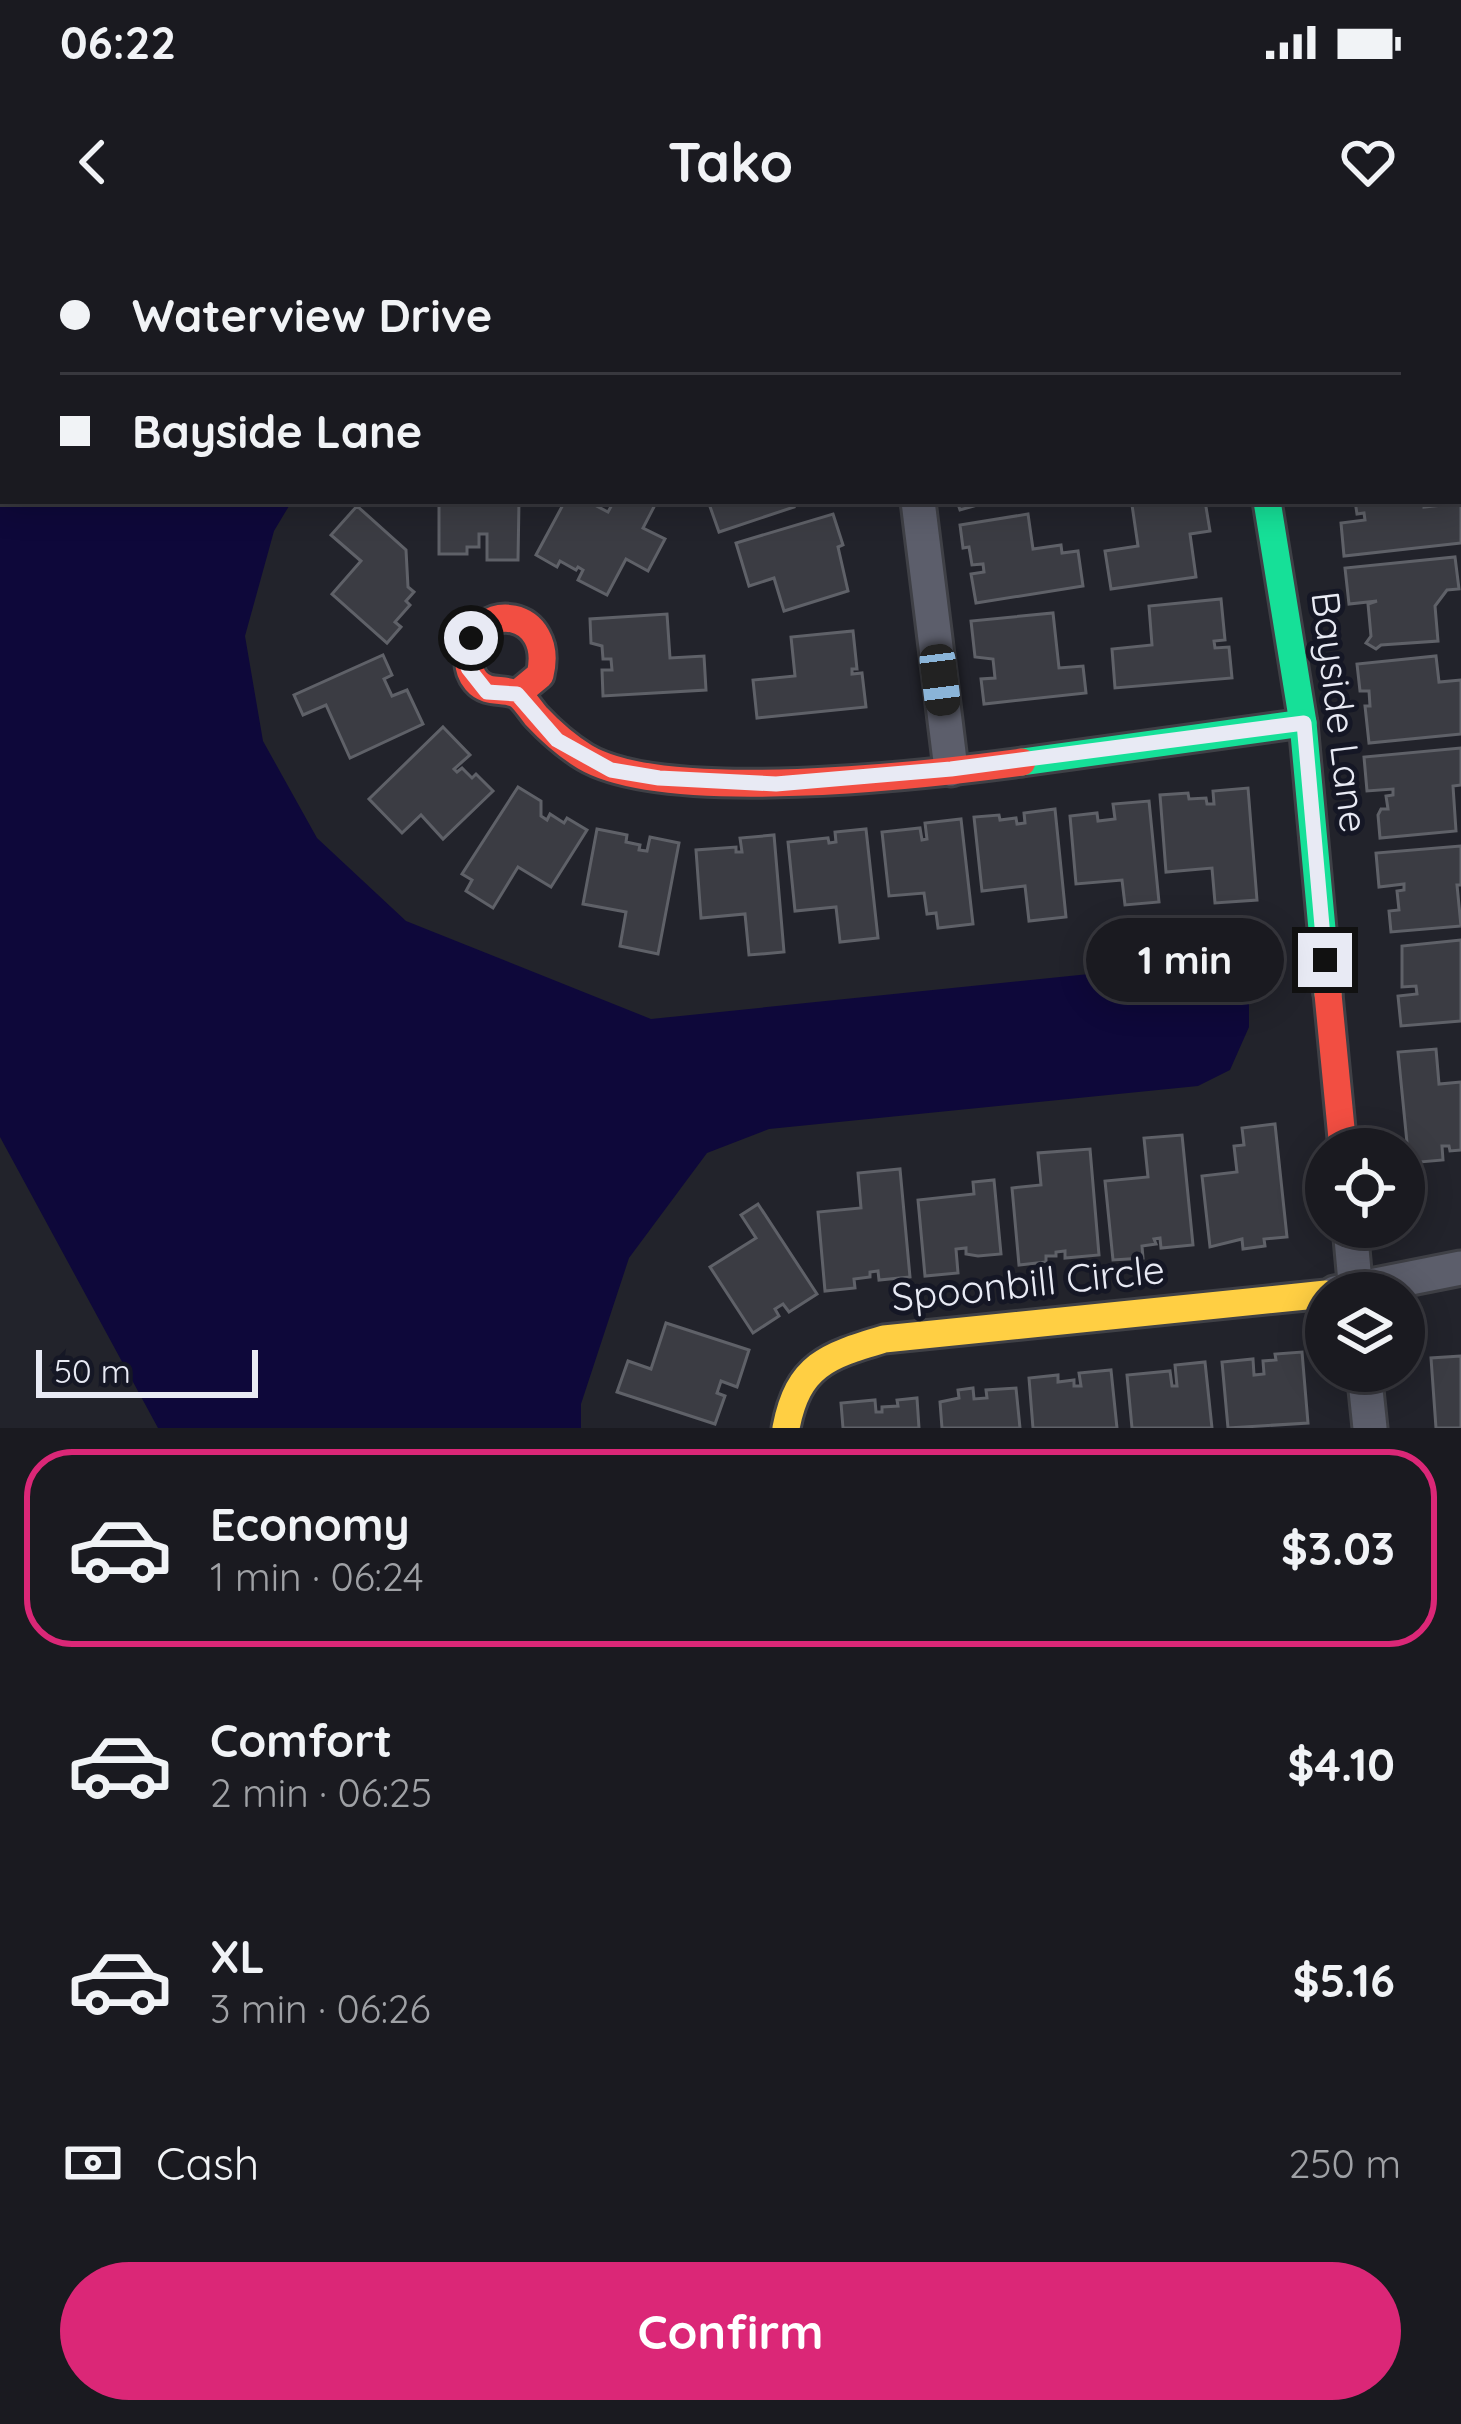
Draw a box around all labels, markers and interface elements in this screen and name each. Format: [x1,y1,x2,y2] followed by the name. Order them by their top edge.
[60,14,176,70] text: 06:22
[668,128,793,196] text: Tako
[60,129,126,195] icon: back
[1335,129,1401,195] icon: heart
[132,287,492,343] text: Waterview Drive
[132,403,422,459] text: Bayside Lane
[1301,589,1380,835] street label: Bayside Lane
[444,611,498,665] route start
[918,642,962,718] car
[1085,918,1283,1002] callout: 1 min
[1298,933,1352,987] route end
[1138,935,1232,984] text: 1 min
[1305,1128,1425,1392] map controls
[1305,1128,1425,1248] button: locate
[889,1244,1167,1321] street label: Spoonbill Circle
[1305,1272,1425,1392] button: layers
[36,1344,258,1397] scale bar
[54,1350,131,1391] text: 50 m
[66,1494,174,1602] icon: car
[210,1496,410,1552] text: Economy
[1281,1520,1395,1576] text: $3.03
[210,1552,424,1601] text: 1 min · 06:24
[66,1710,174,1818] icon: car
[210,1712,392,1768] text: Comfort
[1288,1736,1395,1792] text: $4.10
[210,1768,432,1817] text: 2 min · 06:25
[66,1926,174,2034] icon: car
[210,1928,265,1984] text: XL
[1293,1952,1395,2008] text: $5.16
[210,1984,431,2033] text: 3 min · 06:26
[60,2130,126,2196] icon: cash
[156,2135,259,2191] text: Cash
[1289,2139,1401,2188] text: 250 m
[60,2262,1401,2400] button: Confirm

